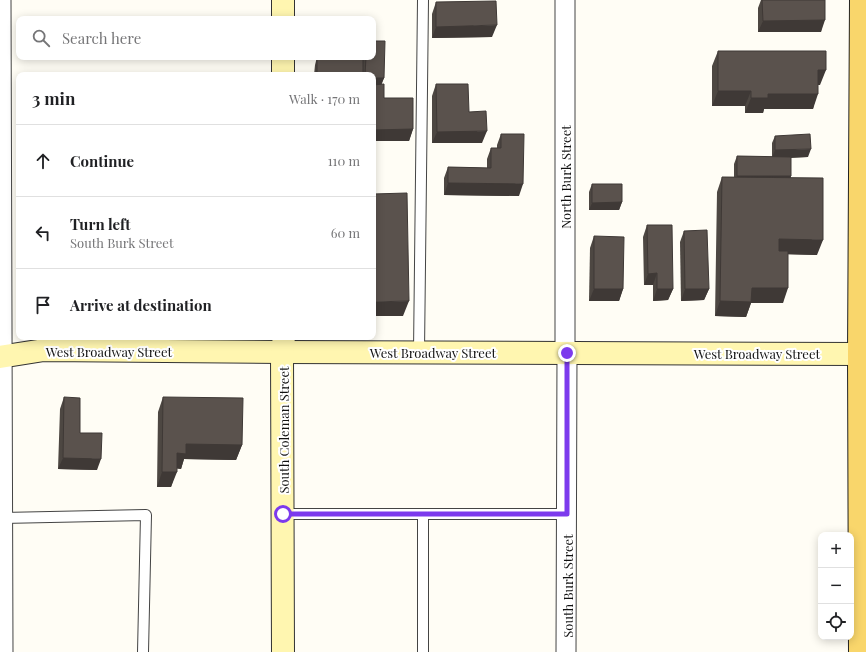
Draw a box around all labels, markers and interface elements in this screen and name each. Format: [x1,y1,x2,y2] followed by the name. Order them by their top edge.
[16,16,376,60] search box
[30,27,52,49] icon: search
[62,28,141,48] text: Search here
[32,87,75,109] text: 3 min
[289,90,360,107] text: Walk · 170 m
[557,125,574,229] street label: North Burk Street
[32,150,54,172] icon: ahead
[70,151,134,171] text: Continue
[328,152,360,169] text: 110 m
[70,214,131,234] text: Turn left
[32,222,54,244] icon: left
[331,224,360,241] text: 60 m
[70,234,174,251] text: South Burk Street
[32,294,54,316] icon: arrive
[70,295,212,315] text: Arrive at destination
[45,343,173,360] street label: West Broadway Street
[369,344,497,361] street label: West Broadway Street
[558,344,576,362] route end
[693,345,821,362] street label: West Broadway Street
[275,366,292,494] street label: South Coleman Street
[274,505,292,523] route start
[818,532,854,640] map controls
[818,532,854,568] button: +
[559,534,576,638] street label: South Burk Street
[818,568,854,604] button: −
[818,604,854,640] button: locate

